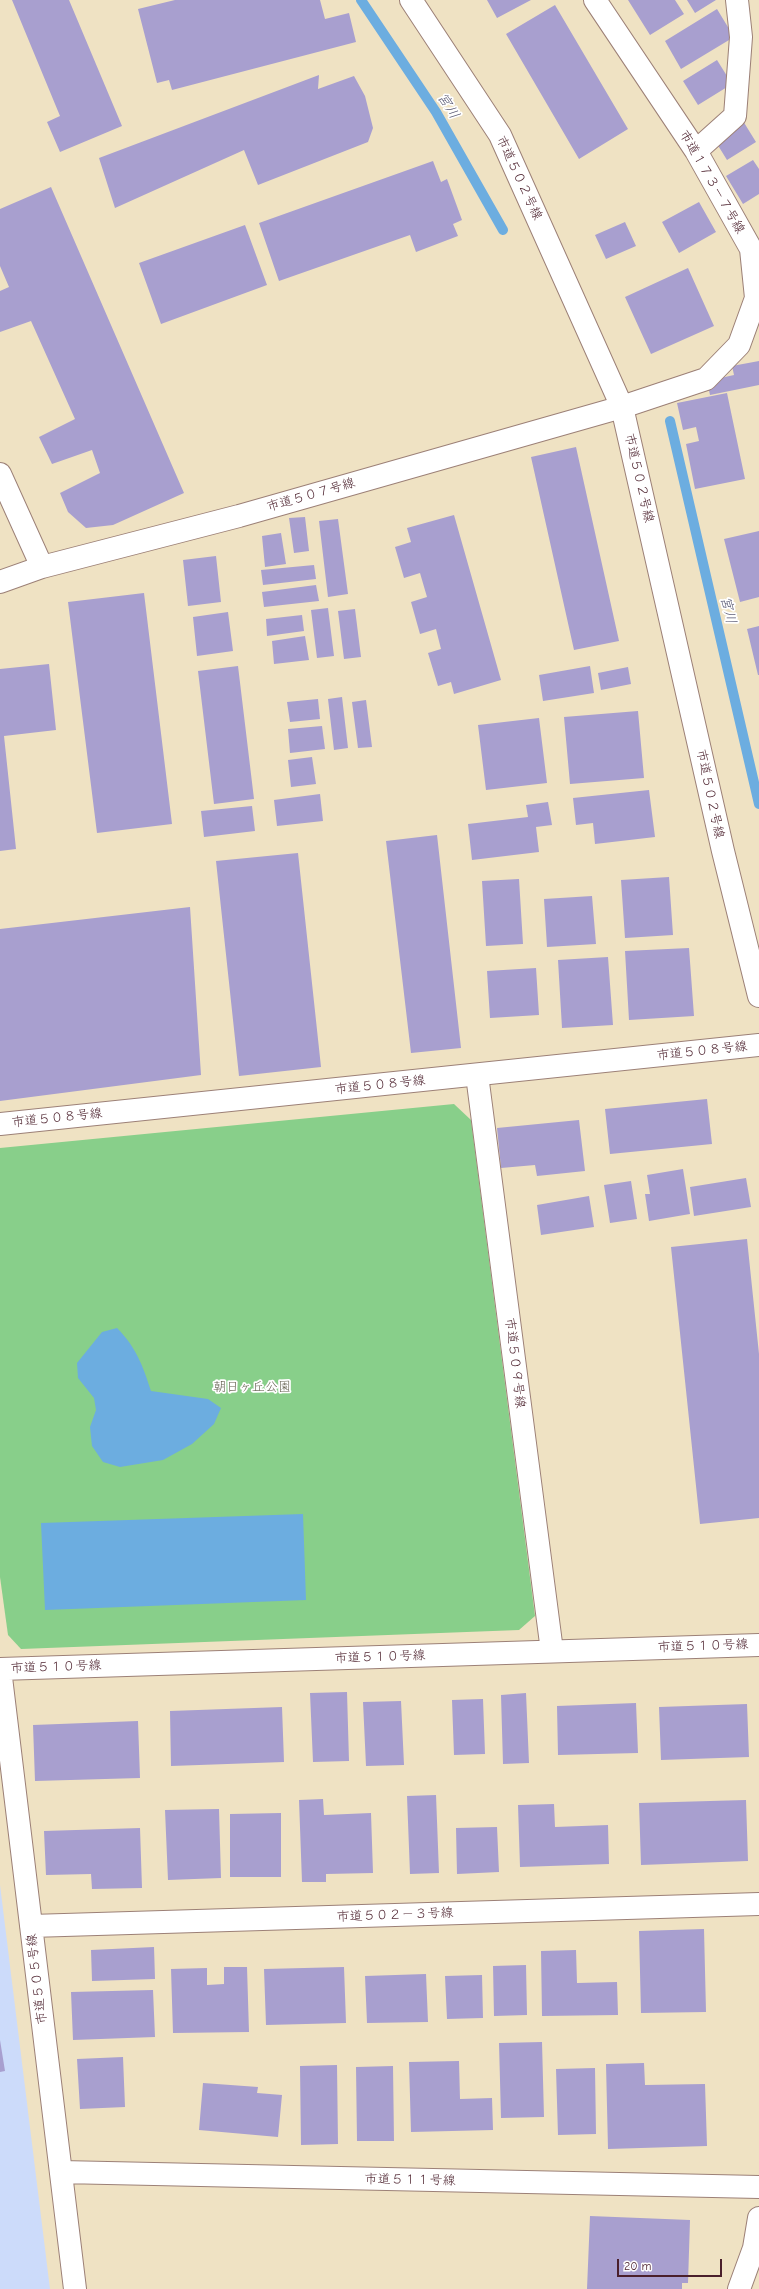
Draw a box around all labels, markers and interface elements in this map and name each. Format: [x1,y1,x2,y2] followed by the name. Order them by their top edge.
[433,90,463,122] water label: 宮川
[676,127,748,237] street label: 市道１７３－７号線
[493,133,545,223] street label: 市道５０２号線
[621,432,657,524] street label: 市道５０２号線
[265,475,357,515] street label: 市道５０７号線
[717,594,739,626] water label: 宮川
[693,748,727,840] street label: 市道５０２号線
[656,1038,748,1064] street label: 市道５０８号線
[334,1072,426,1098] street label: 市道５０８号線
[11,1105,103,1131] street label: 市道５０８号線
[502,1317,528,1409] street label: 市道５０９号線
[213,1379,291,1395] park label: 朝日ヶ丘公園
[657,1637,749,1655] street label: 市道５１０号線
[334,1648,426,1666] street label: 市道５１０号線
[10,1658,102,1676] street label: 市道５１０号線
[336,1905,454,1925] street label: 市道５０２－３号線
[24,1933,50,2025] street label: 市道５０５号線
[364,2171,456,2189] street label: 市道５１１号線
[619,2251,724,2277] scale bar
[624,2259,652,2273] text: 20 m

